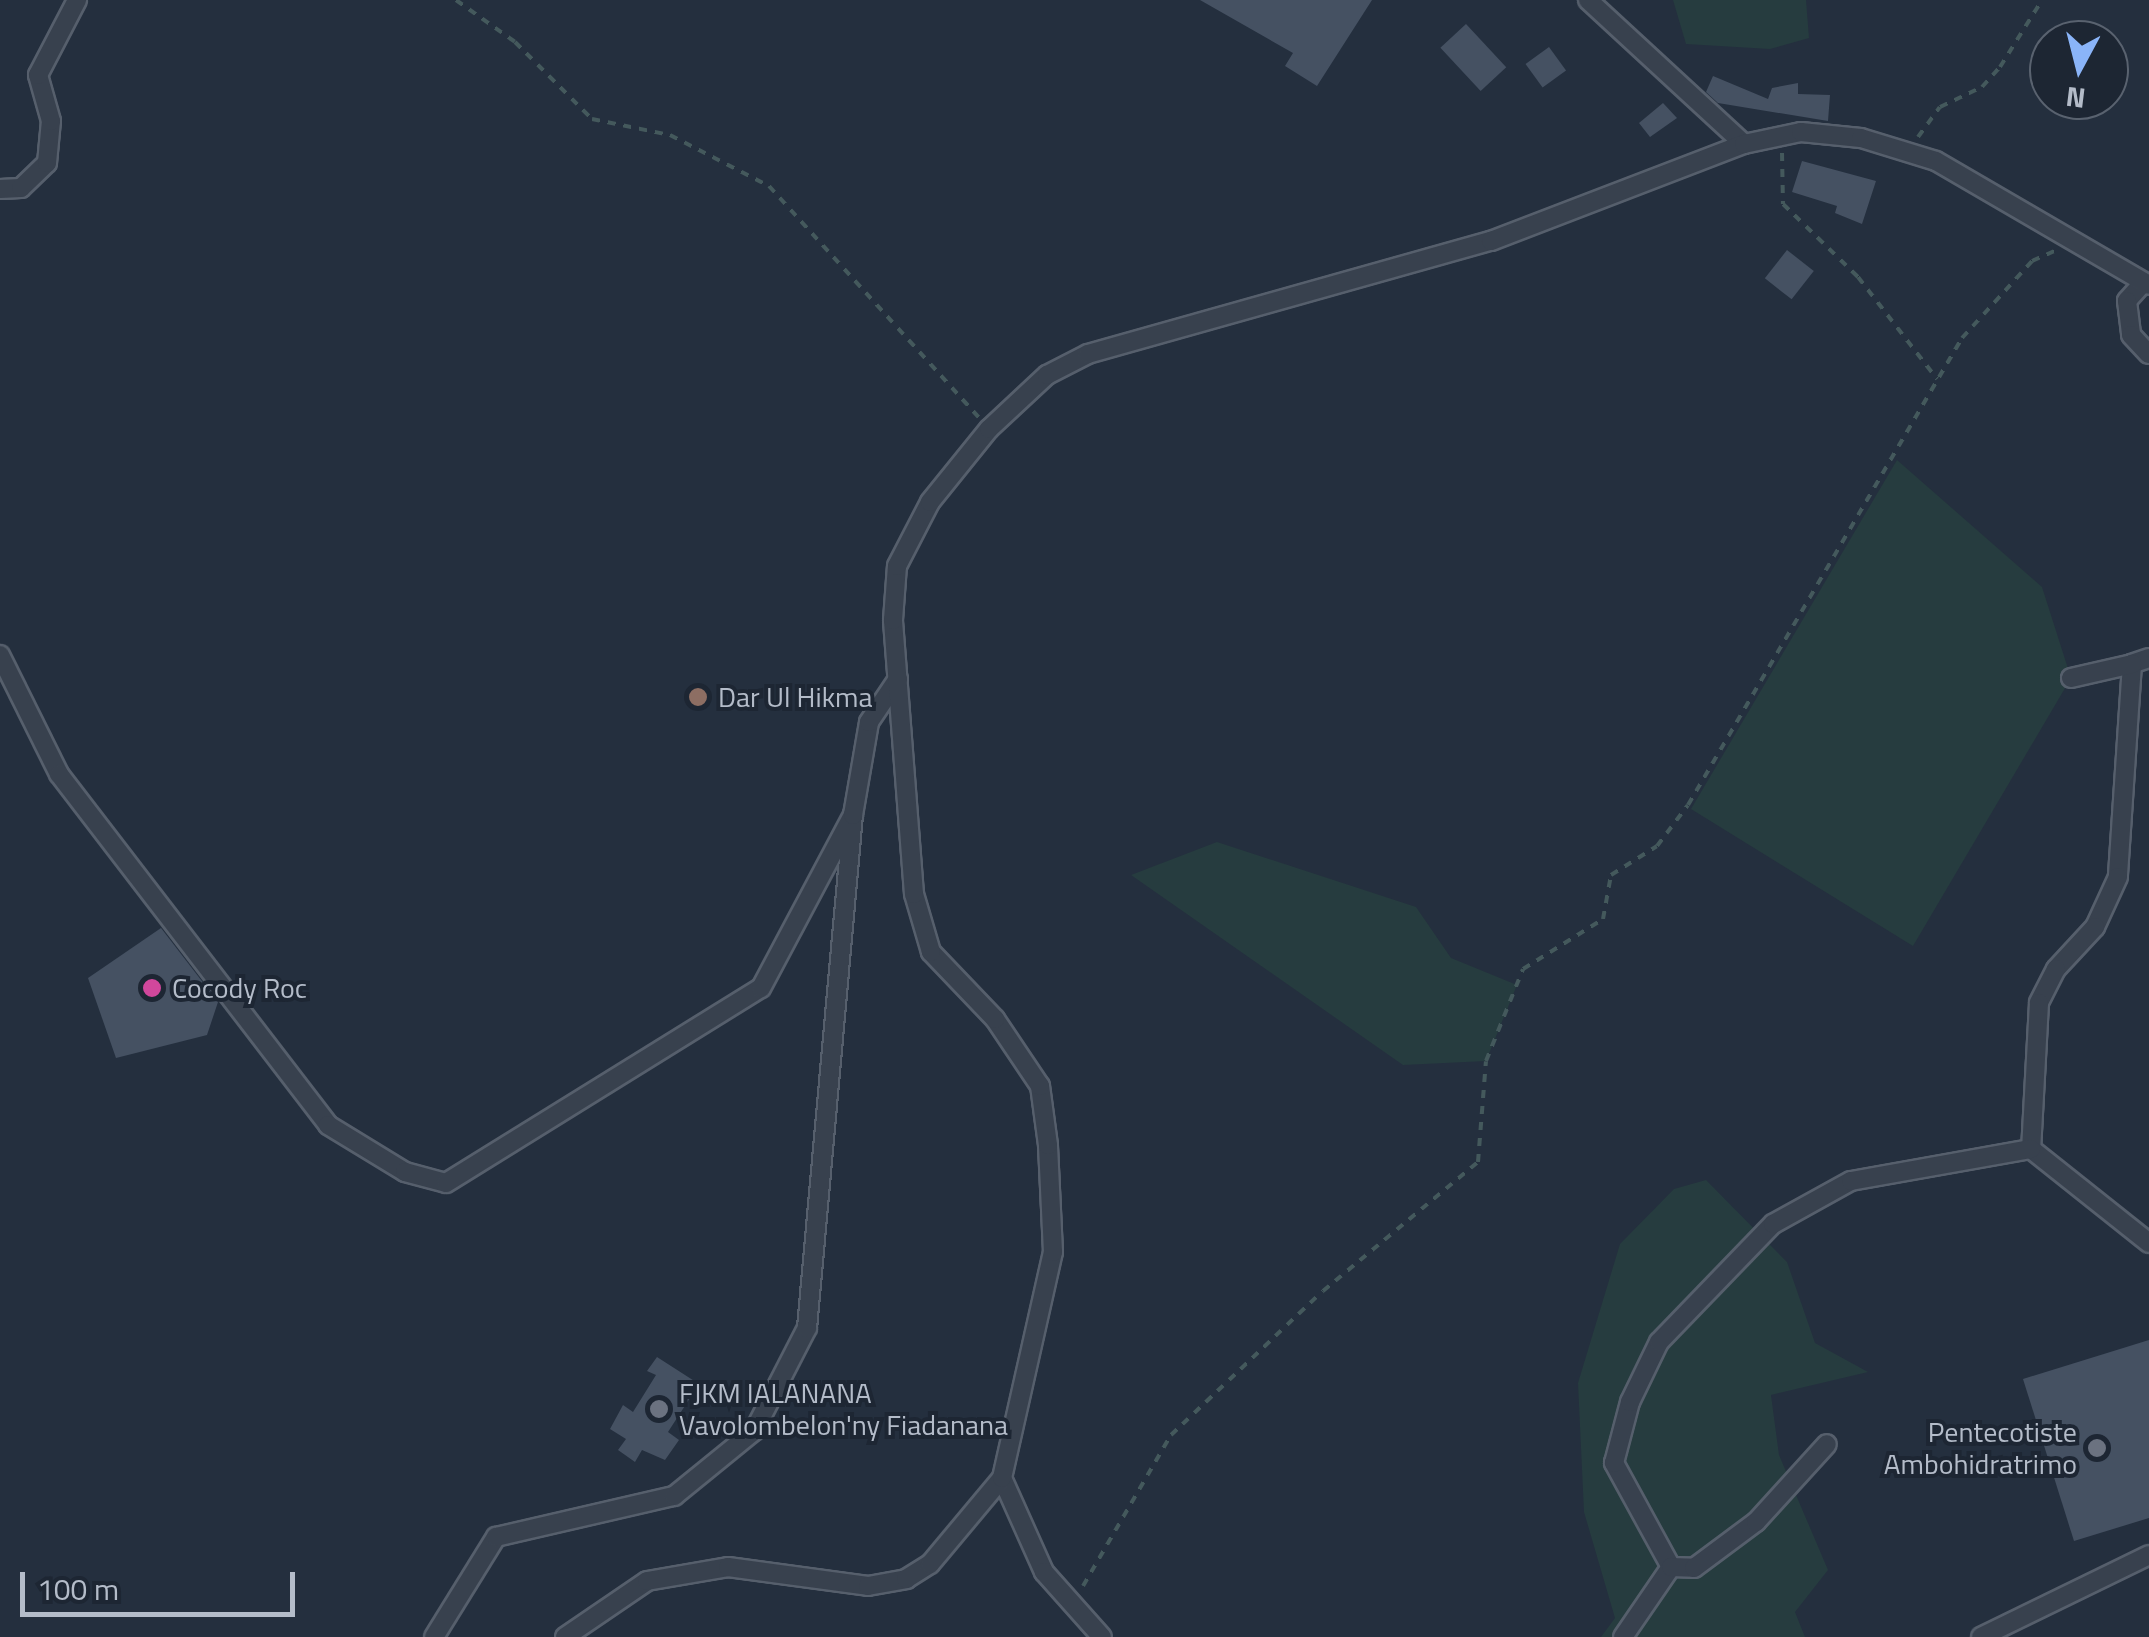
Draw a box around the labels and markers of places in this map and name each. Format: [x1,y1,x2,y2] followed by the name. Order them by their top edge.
[718,680,872,714] place label: Dar Ul Hikma
[687,686,709,708] marker: Dar Ul Hikma
[172,971,307,1005] place label: Cocody Roc
[141,977,163,999] marker: Cocody Roc
[679,1376,1008,1442] place label: FJKM IALANANA Vavolombelon'ny Fiadanana
[648,1398,670,1420] marker: FJKM IALANANA Vavolombelon'ny Fiadanana
[1884,1415,2077,1481] place label: Pentecotiste Ambohidratrimo
[2086,1437,2108,1459] marker: Pentecotiste Ambohidratrimo

